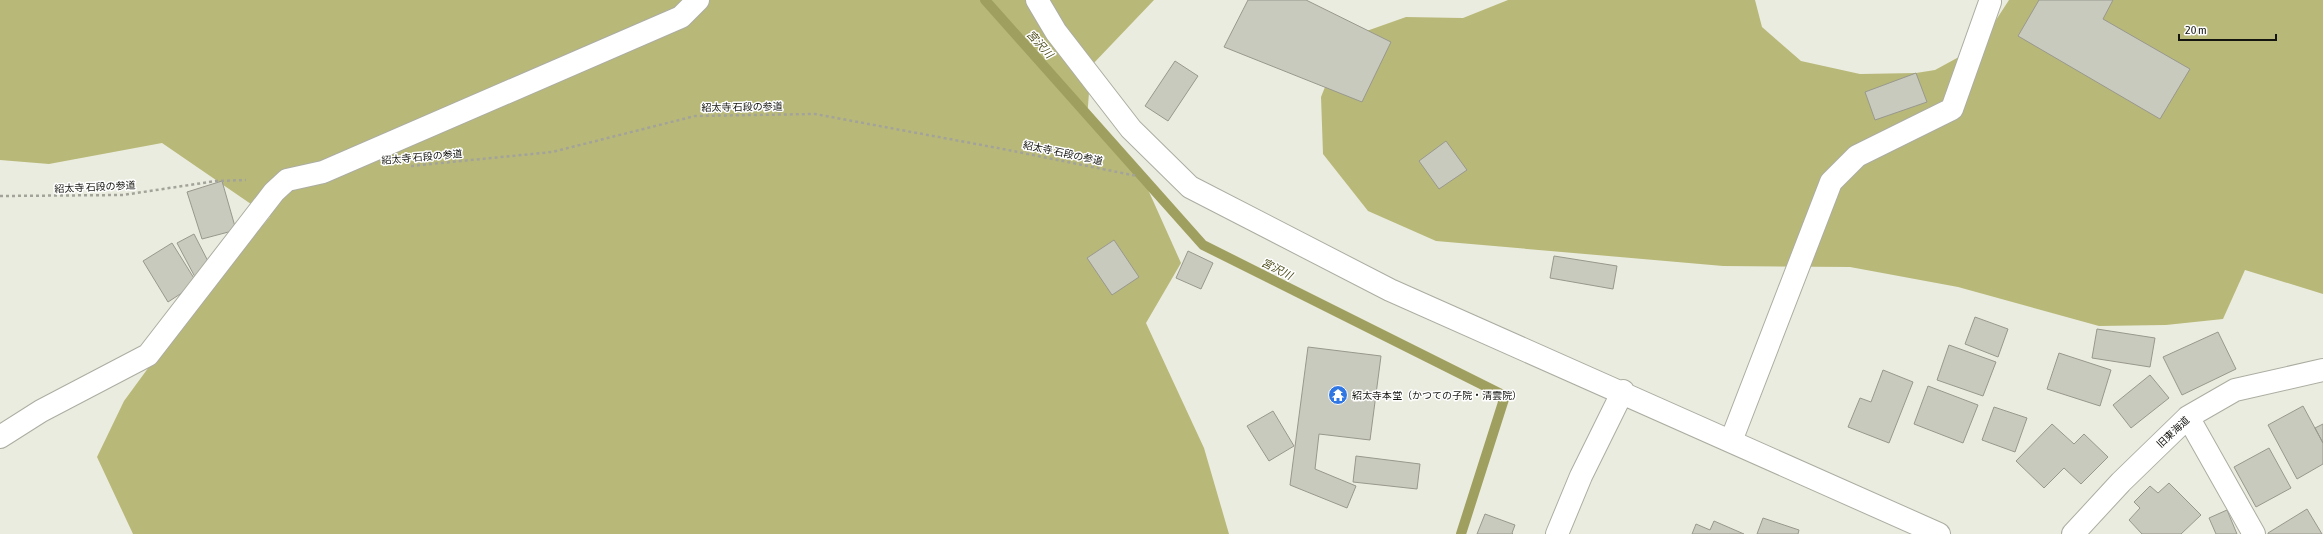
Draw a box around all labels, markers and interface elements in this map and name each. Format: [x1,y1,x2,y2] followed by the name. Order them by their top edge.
[2179,16,2276,42] scale bar
[2185,23,2207,37] text: 20 m
[1025,28,1056,61] water label: 宮沢川
[701,101,783,113] street label: 紹太寺 石段の参道
[1022,139,1104,167] street label: 紹太寺 石段の参道
[381,148,463,166] street label: 紹太寺 石段の参道
[54,179,136,195] street label: 紹太寺 石段の参道
[1260,256,1295,282] water label: 宮沢川
[1327,384,1349,406] temple icon: 紹太寺本堂（かつての子院・清雲院）
[1352,390,1522,401] place label: 紹太寺本堂（かつての子院・清雲院）
[2155,414,2191,450] street label: 旧東海道

